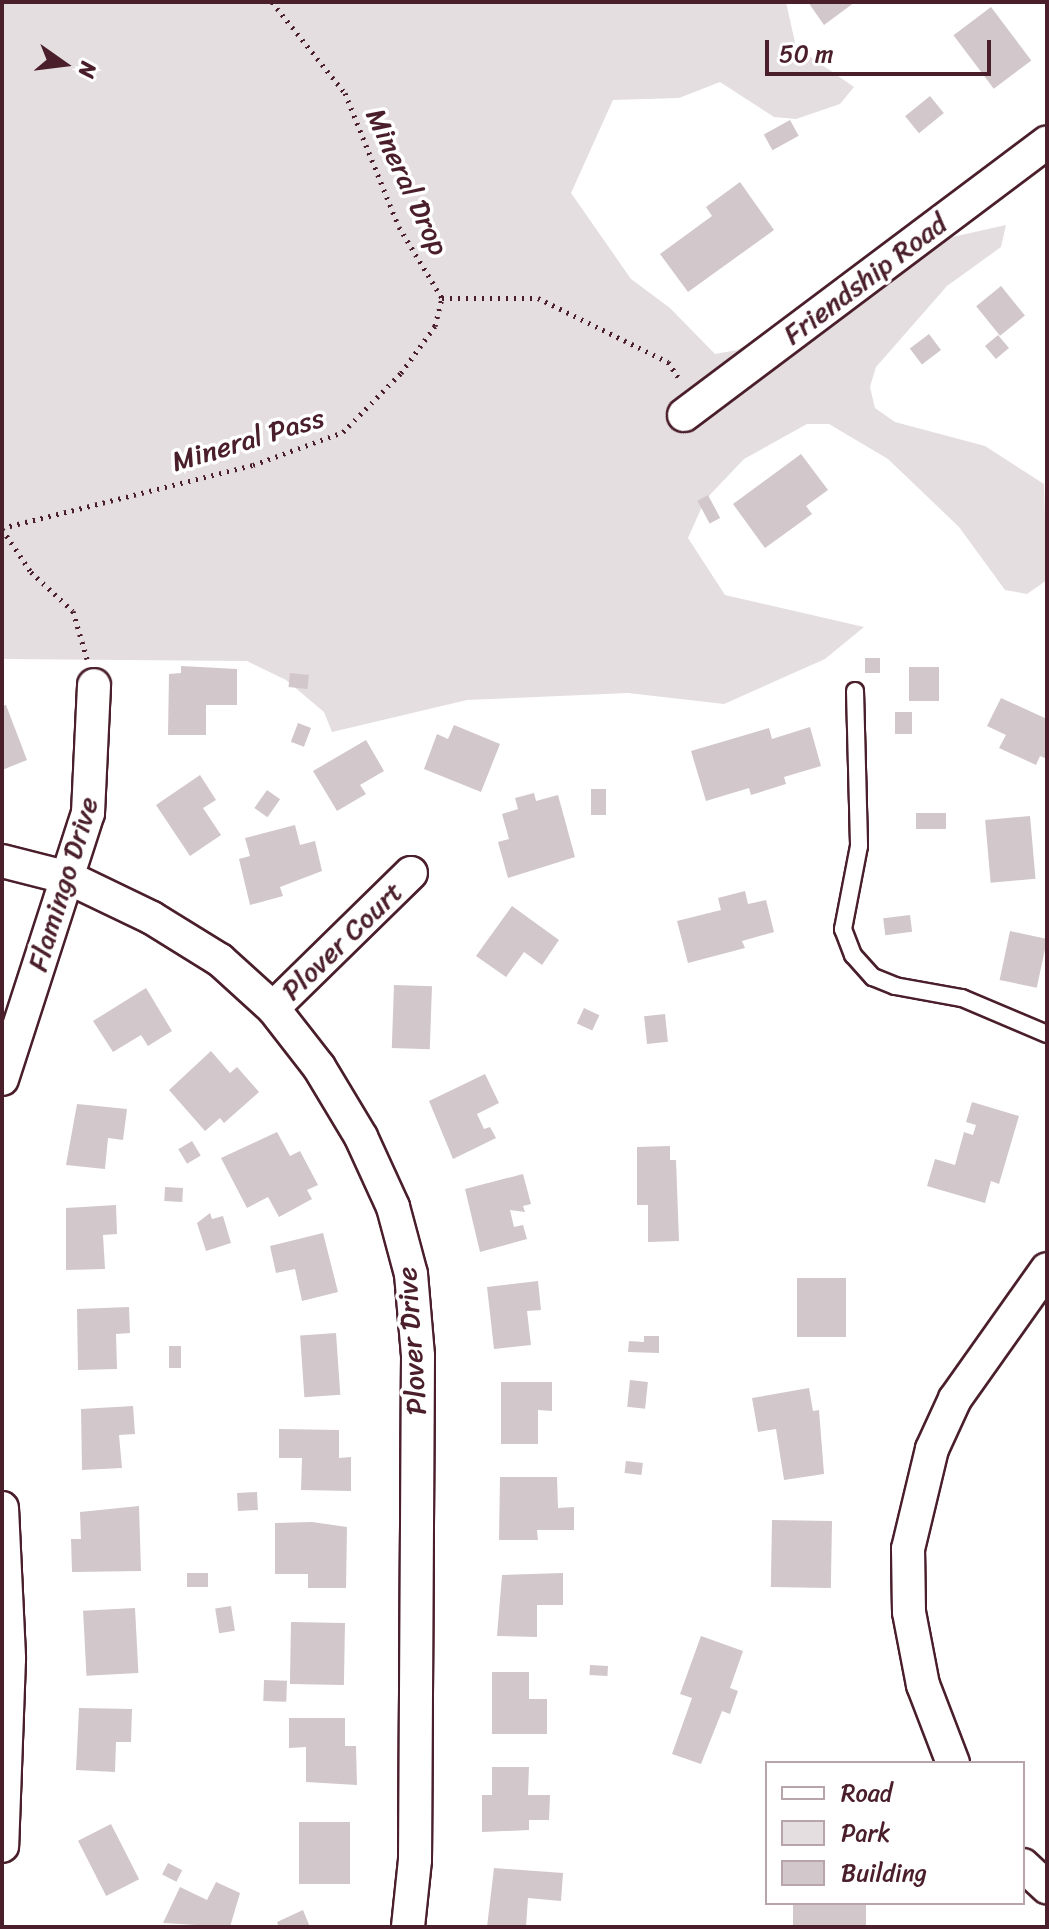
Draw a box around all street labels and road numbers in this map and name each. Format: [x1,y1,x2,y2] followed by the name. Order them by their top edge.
[358,103,456,261] street label: Mineral Drop
[777,207,953,351] street label: Friendship Road
[168,401,328,479] street label: Mineral Pass
[21,793,105,975] street label: Flamingo Drive
[274,875,410,1007] street label: Plover Court
[390,1266,434,1416] street label: Plover Drive

